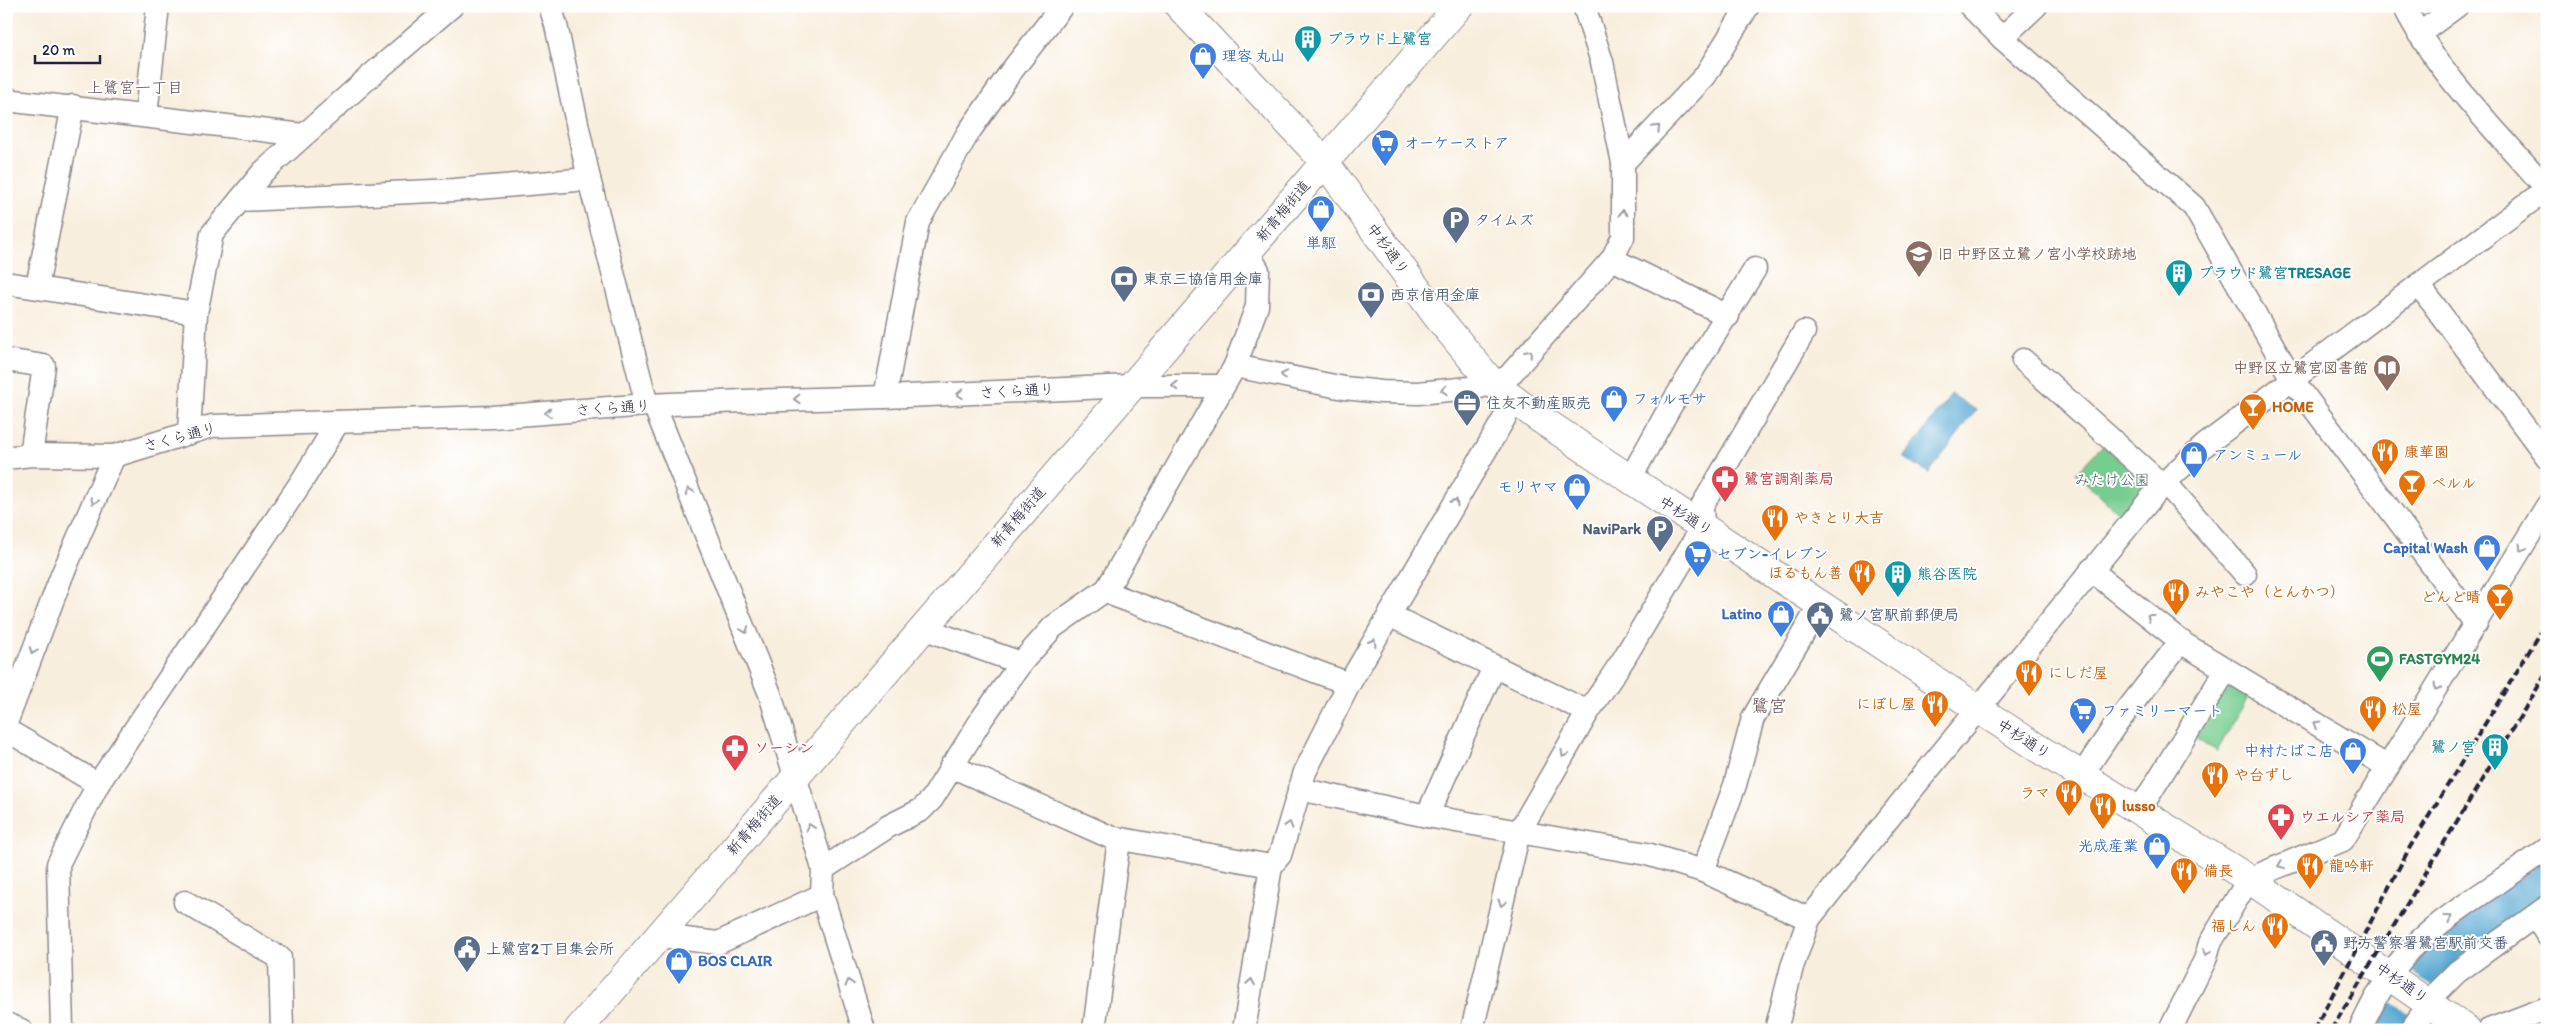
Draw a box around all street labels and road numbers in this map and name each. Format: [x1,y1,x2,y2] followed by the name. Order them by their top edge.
[1252,176,1314,246] street label: 新青梅街道
[1363,219,1413,279] street label: 中杉通り
[979,380,1055,402] street label: さくら通り
[575,396,651,420] street label: さくら通り
[141,419,219,455] street label: さくら通り
[987,483,1049,551] street label: 新青梅街道
[1656,492,1716,540] street label: 中杉通り
[1994,715,2054,763] street label: 中杉通り
[723,791,785,859] street label: 新青梅街道
[2372,958,2432,1008] street label: 中杉通り

